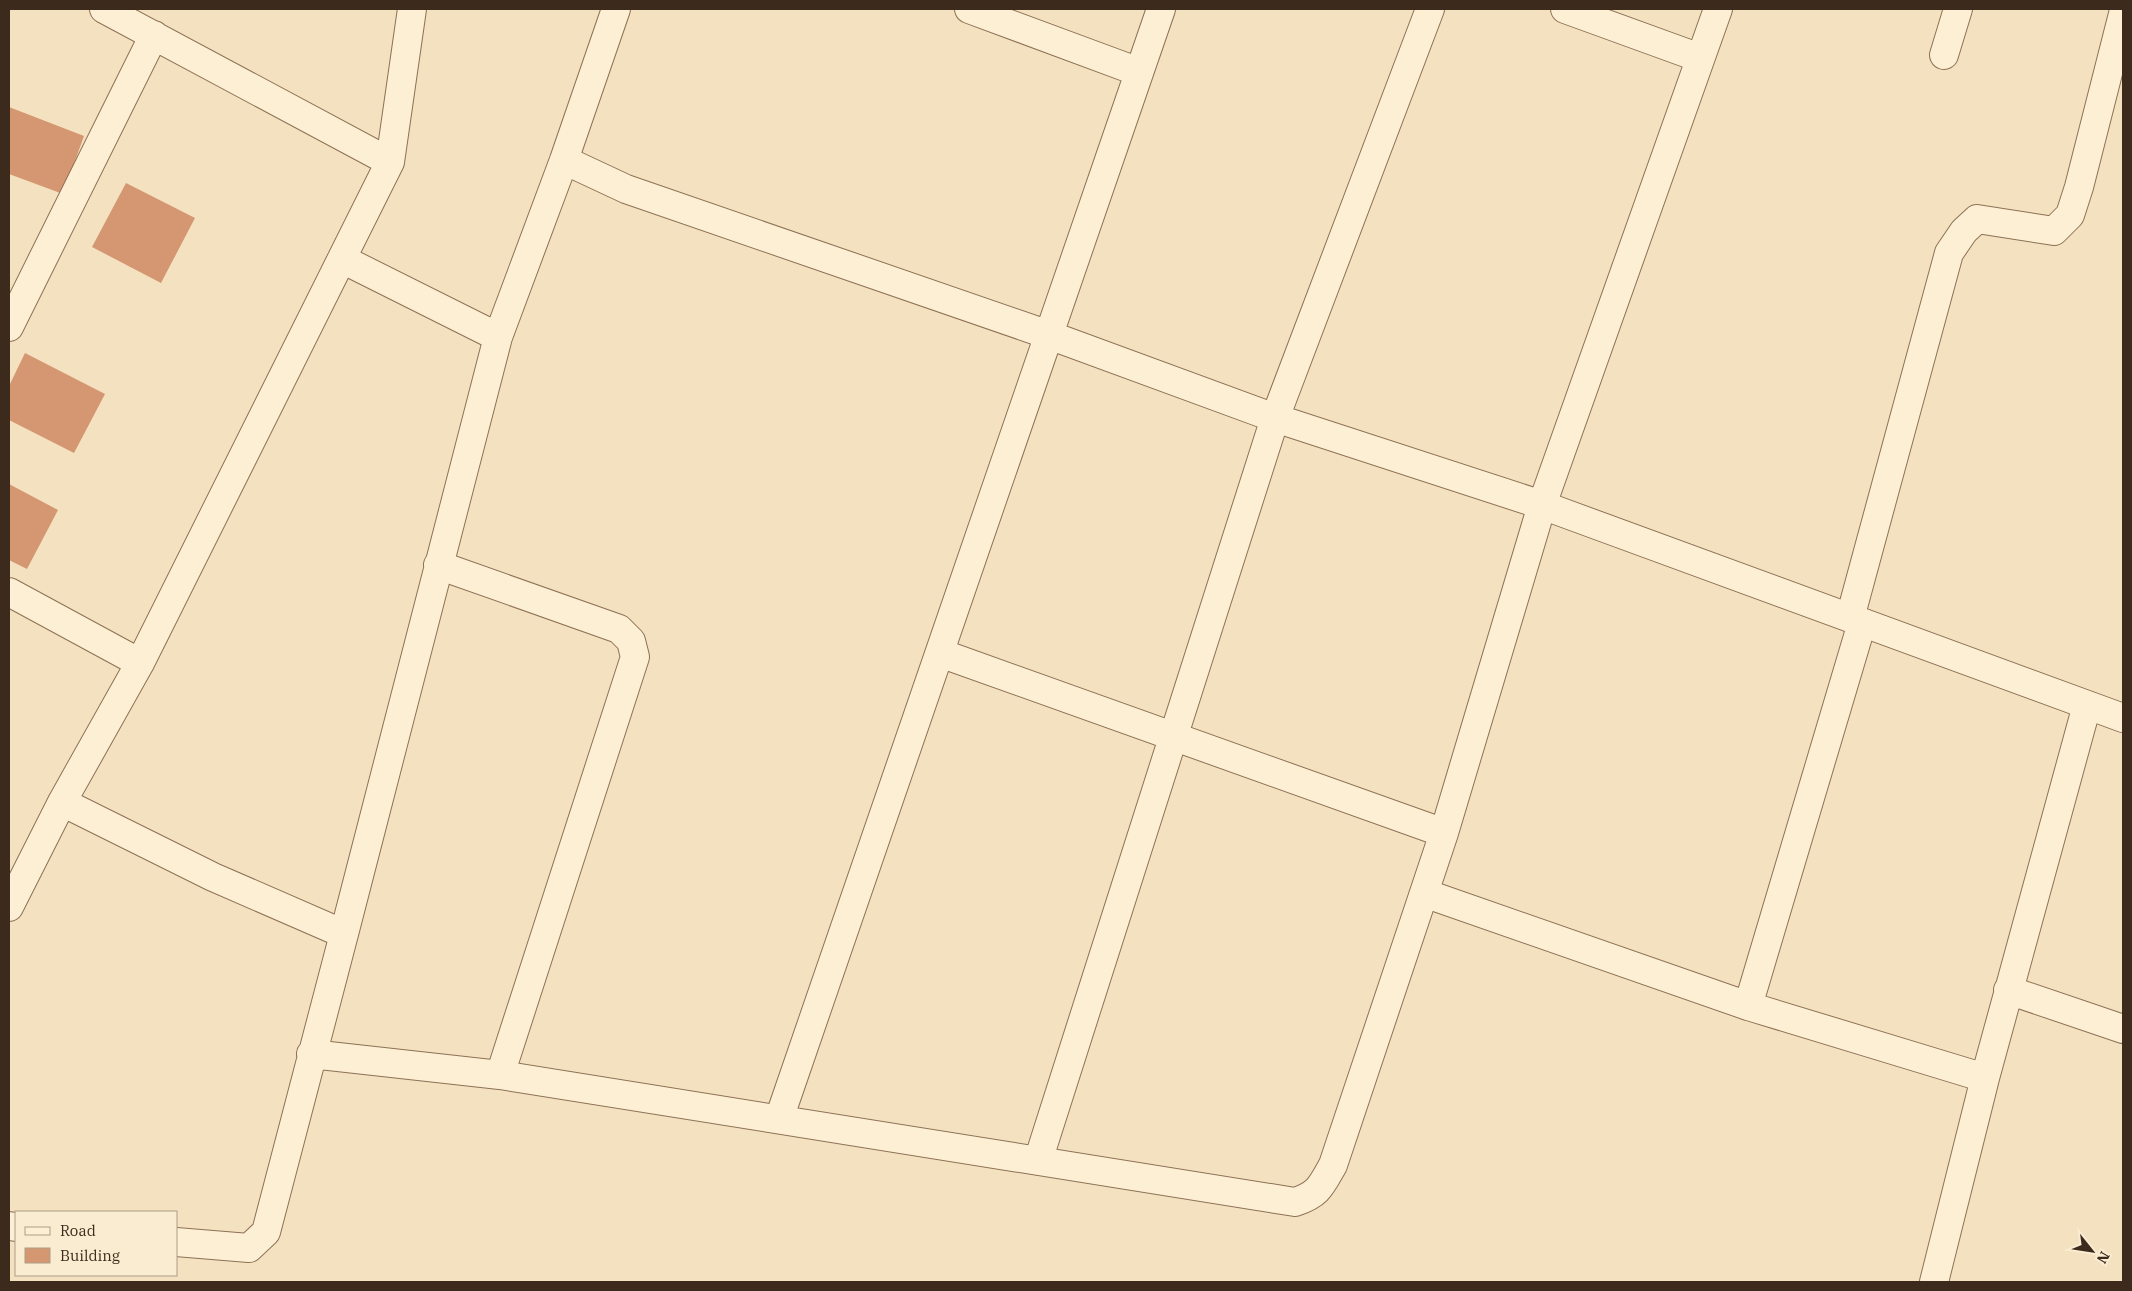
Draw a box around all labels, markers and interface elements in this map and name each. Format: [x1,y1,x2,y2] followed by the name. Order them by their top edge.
[15,1211,178,1276] legend
[60,1221,96,1240] text: Road
[2067,1226,2117,1276] north arrow
[60,1246,120,1265] text: Building
[2093,1248,2114,1267] text: N

